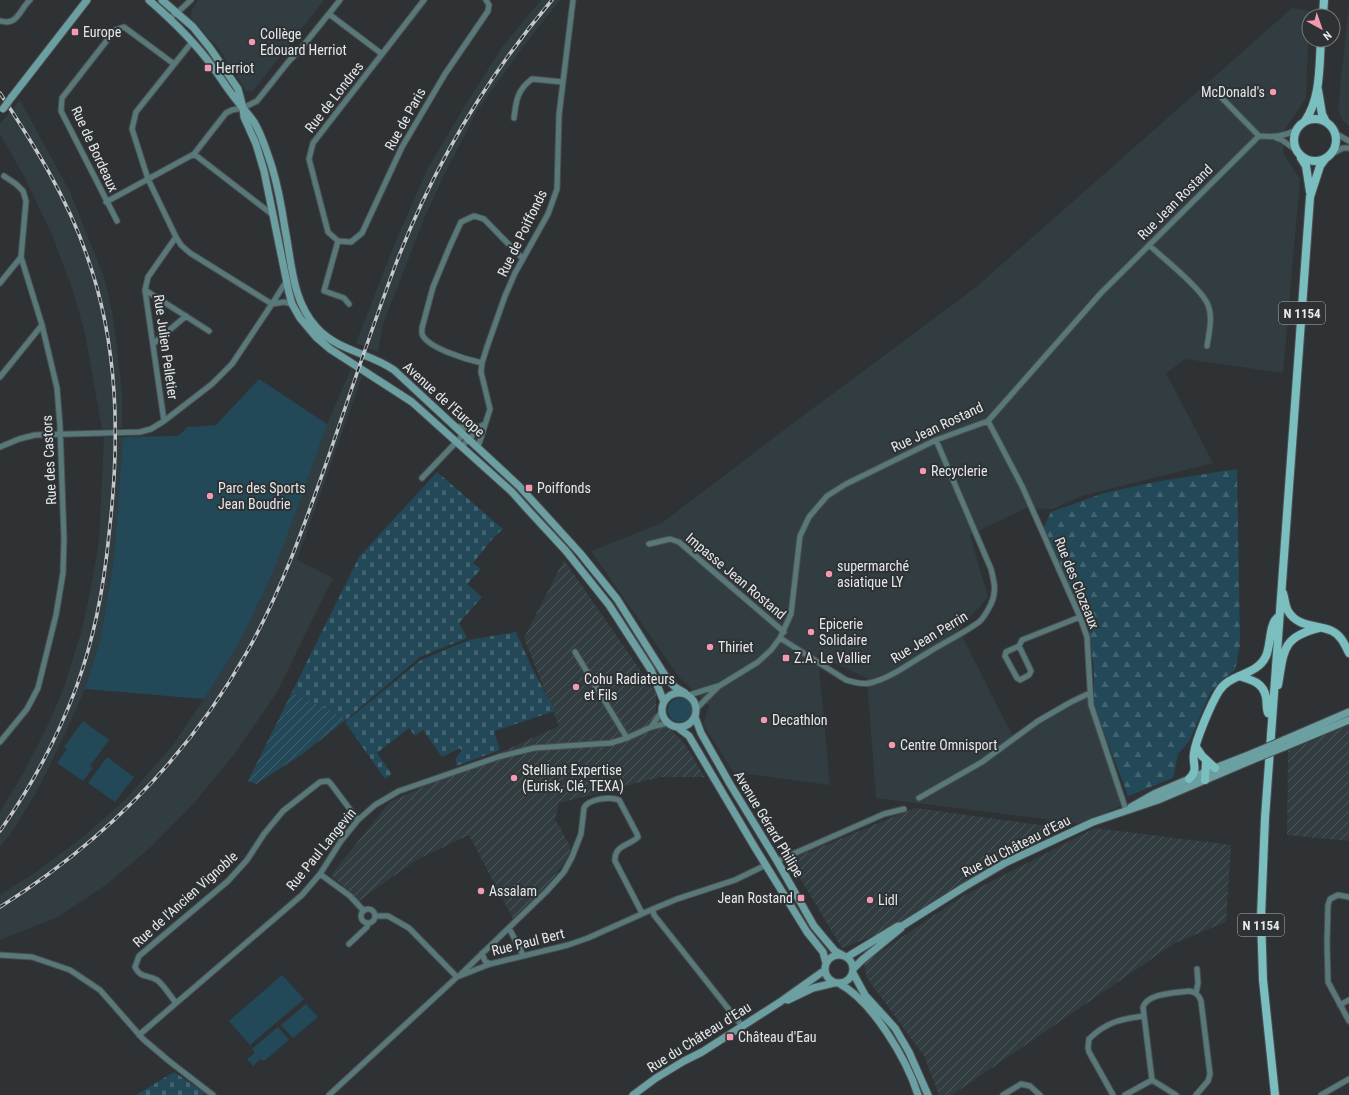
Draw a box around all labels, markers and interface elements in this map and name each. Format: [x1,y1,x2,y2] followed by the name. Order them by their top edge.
[1301,8,1341,48] north arrow
[83,24,122,40] place label: Europe
[260,26,347,58] place label: Collège Edouard Herriot
[70,27,80,37] marker: Europe
[1320,28,1334,43] text: N
[247,37,257,47] marker: Collège Edouard Herriot
[301,59,367,135] street label: Rue de Londres
[216,60,254,76] place label: Herriot
[203,63,213,73] marker: Herriot
[1201,84,1265,100] place label: McDonald's
[381,85,429,153] street label: Rue de Paris
[1268,87,1278,97] marker: McDonald's
[68,104,122,194] street label: Rue de Bordeaux
[1134,161,1216,243] street label: Rue Jean Rostand
[494,187,550,279] street label: Rue de Poiffonds
[151,293,181,401] street label: Rue Julien Pelletier
[1279,302,1325,324] road number: N 1154
[400,358,488,440] street label: Avenue de l'Europe
[889,399,985,455] street label: Rue Jean Rostand
[39,415,59,505] street label: Rue des Castors
[931,463,988,479] place label: Recyclerie
[918,466,928,476] marker: Recyclerie
[218,480,306,512] place label: Parc des Sports Jean Boudrie
[537,480,591,496] place label: Poiffonds
[524,483,534,493] marker: Poiffonds
[205,491,215,501] marker: Parc des Sports Jean Boudrie
[683,529,789,623] street label: Impasse Jean Rostand
[1051,535,1103,631] street label: Rue des Clozeaux
[837,558,909,590] place label: supermarché asiatique LY
[824,569,834,579] marker: supermarché asiatique LY
[888,608,970,666] street label: Rue Jean Perrin
[819,616,868,648] place label: Epicerie Solidaire
[806,627,816,637] marker: Epicerie Solidaire
[718,639,753,655] place label: Thiriet
[705,642,715,652] marker: Thiriet
[794,650,871,666] place label: Z.A. Le Vallier
[781,653,791,663] marker: Z.A. Le Vallier
[584,671,675,703] place label: Cohu Radiateurs et Fils
[571,682,581,692] marker: Cohu Radiateurs et Fils
[772,712,828,728] place label: Decathlon
[759,715,769,725] marker: Decathlon
[900,737,997,753] place label: Centre Omnisport
[887,740,897,750] marker: Centre Omnisport
[522,762,624,795] place label: Stelliant Expertise (Eurisk, Clé, TEXA)
[731,768,807,880] street label: Avenue Gérard Philipe
[509,773,519,783] marker: Stelliant Expertise (Eurisk, Clé, TEXA)
[283,805,359,893] street label: Rue Paul Langevin
[959,812,1073,880] street label: Rue du Château d'Eau
[129,848,241,950] street label: Rue de l'Ancien Vignoble
[489,883,537,899] place label: Assalam
[476,886,486,896] marker: Assalam
[718,890,793,906] place label: Jean Rostand
[878,892,898,908] place label: Lidl
[796,893,806,903] marker: Jean Rostand
[865,895,875,905] marker: Lidl
[1238,914,1284,936] road number: N 1154
[490,925,566,959] street label: Rue Paul Bert
[644,999,754,1075] street label: Rue du Château d'Eau
[738,1029,817,1045] place label: Château d'Eau
[725,1032,735,1042] marker: Château d'Eau

